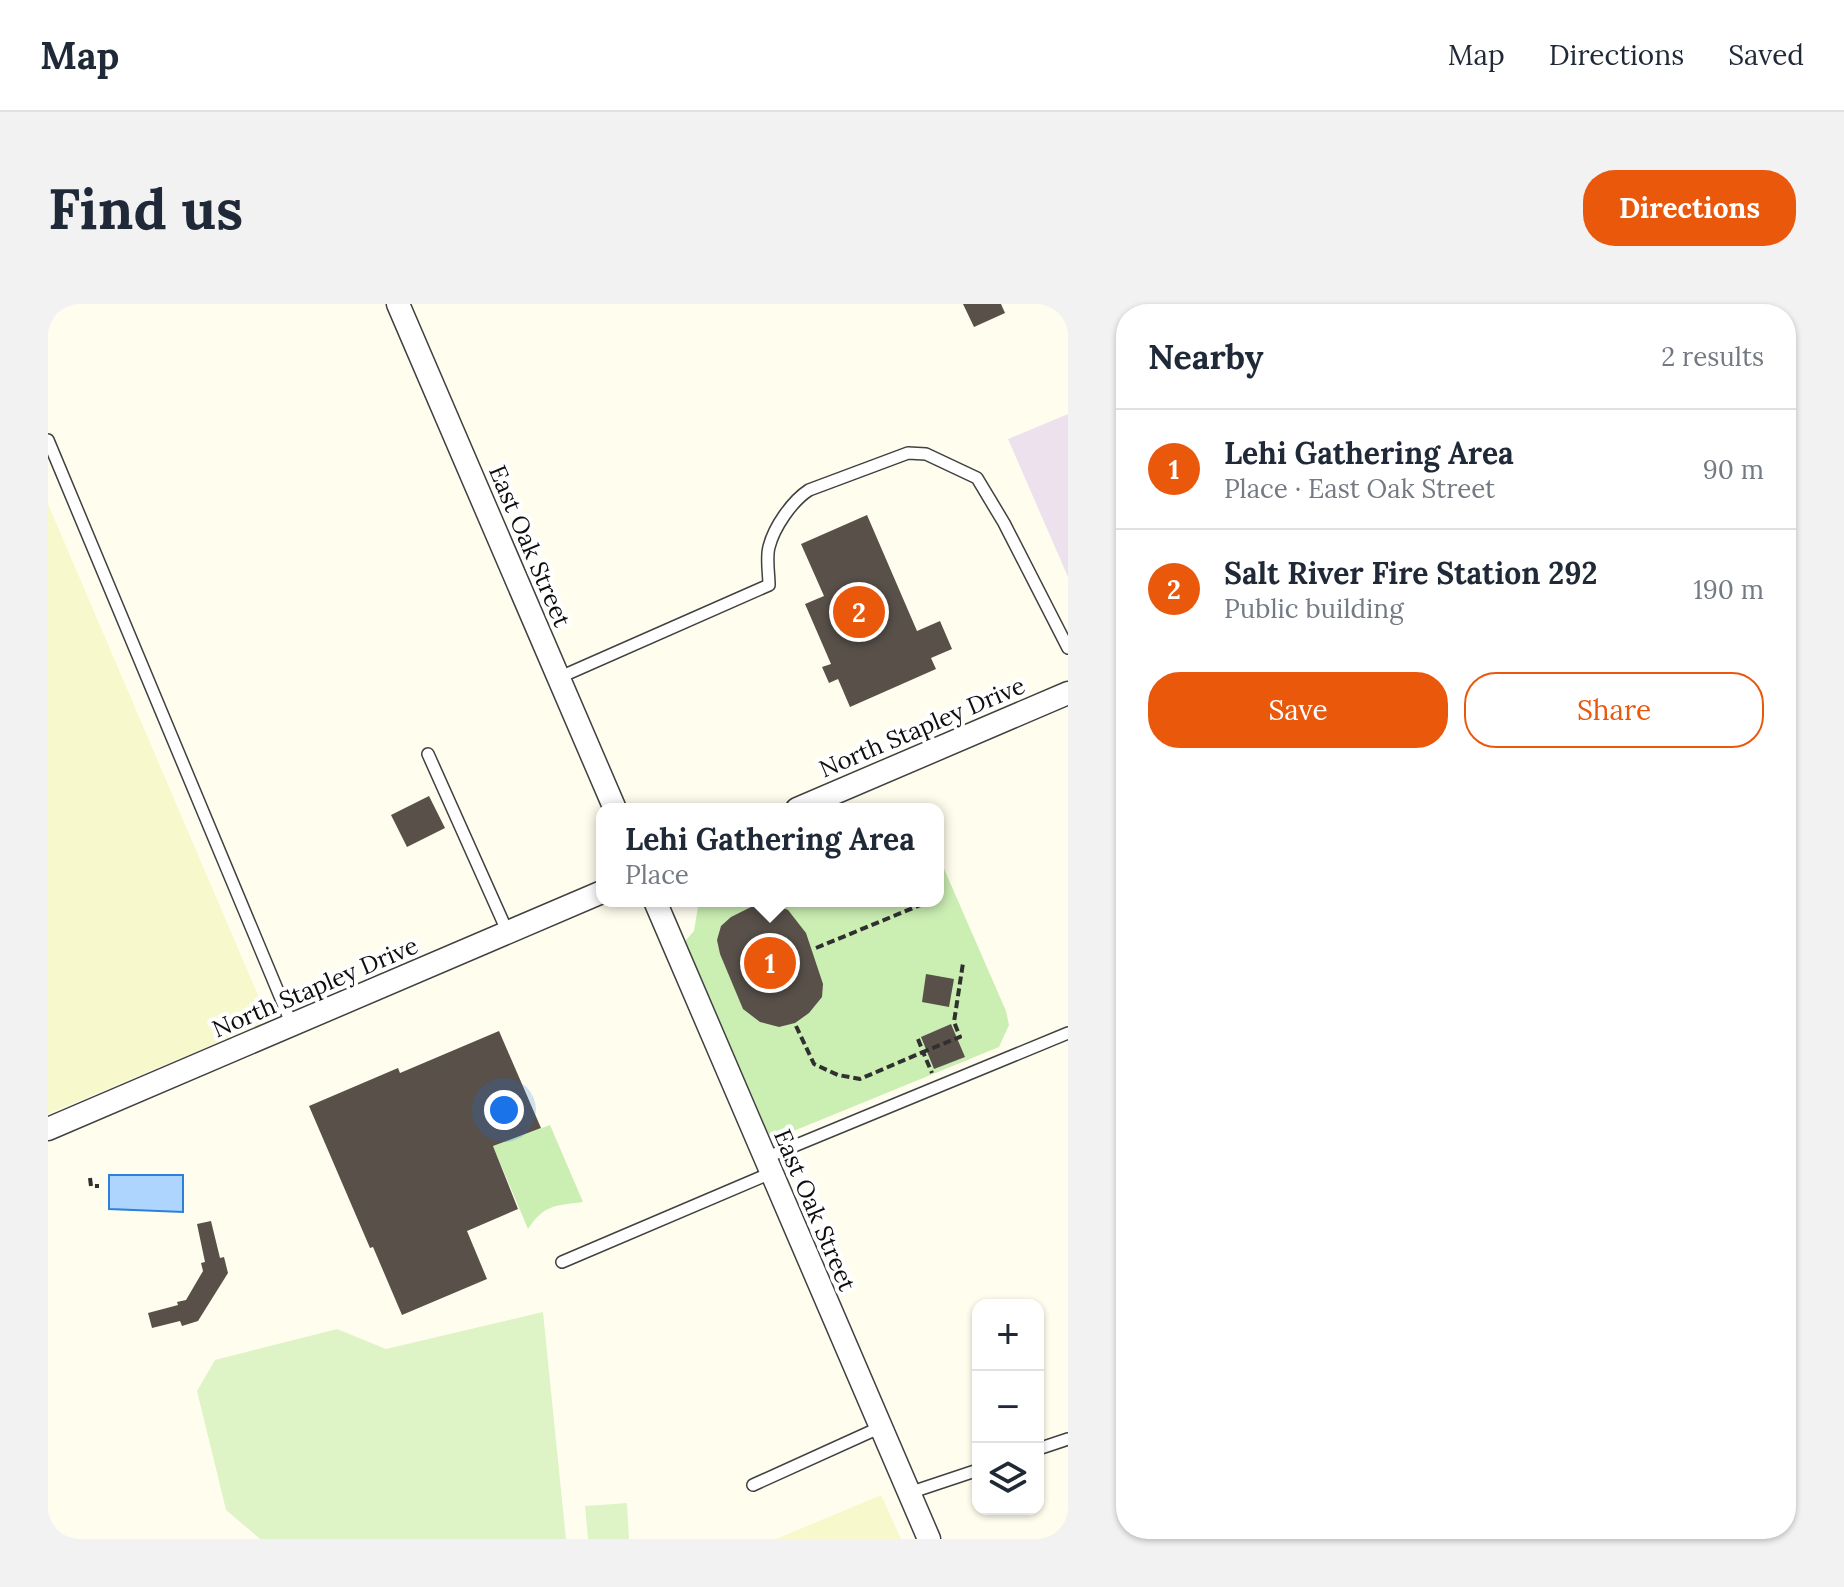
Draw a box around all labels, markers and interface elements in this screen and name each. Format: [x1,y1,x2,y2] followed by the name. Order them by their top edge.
[40,31,119,79] text: Map
[1448,37,1505,73] text: Map
[1549,37,1684,73] text: Directions
[1728,37,1804,73] text: Saved
[1583,170,1796,246] button: Directions
[48,173,243,244] text: Find us
[1148,335,1264,378] text: Nearby
[1661,340,1764,373] text: 2 results
[1224,434,1514,472] text: Lehi Gathering Area
[1169,453,1179,486] text: 1
[1703,453,1764,486] text: 90 m
[482,460,578,632] street label: East Oak Street
[1224,472,1495,505] text: Place · East Oak Street
[1224,554,1598,592] text: Salt River Fire Station 292
[1167,573,1181,606] text: 2
[1693,573,1764,606] text: 190 m
[833,582,885,642] pin: 2
[1224,592,1404,625] text: Public building
[814,670,1030,784] street label: North Stapley Drive
[1148,672,1448,748] button: Save
[1464,672,1764,748] button: Share
[596,803,944,907] popup
[625,820,915,858] text: Lehi Gathering Area
[625,858,689,891] text: Place
[207,930,423,1044] street label: North Stapley Drive
[744,933,796,993] pin: 1
[484,1090,524,1130] your location
[767,1124,863,1296] street label: East Oak Street
[972,1299,1044,1515] map controls
[972,1299,1044,1371] button: +
[972,1371,1044,1443] button: −
[972,1443,1044,1515] button: layers

